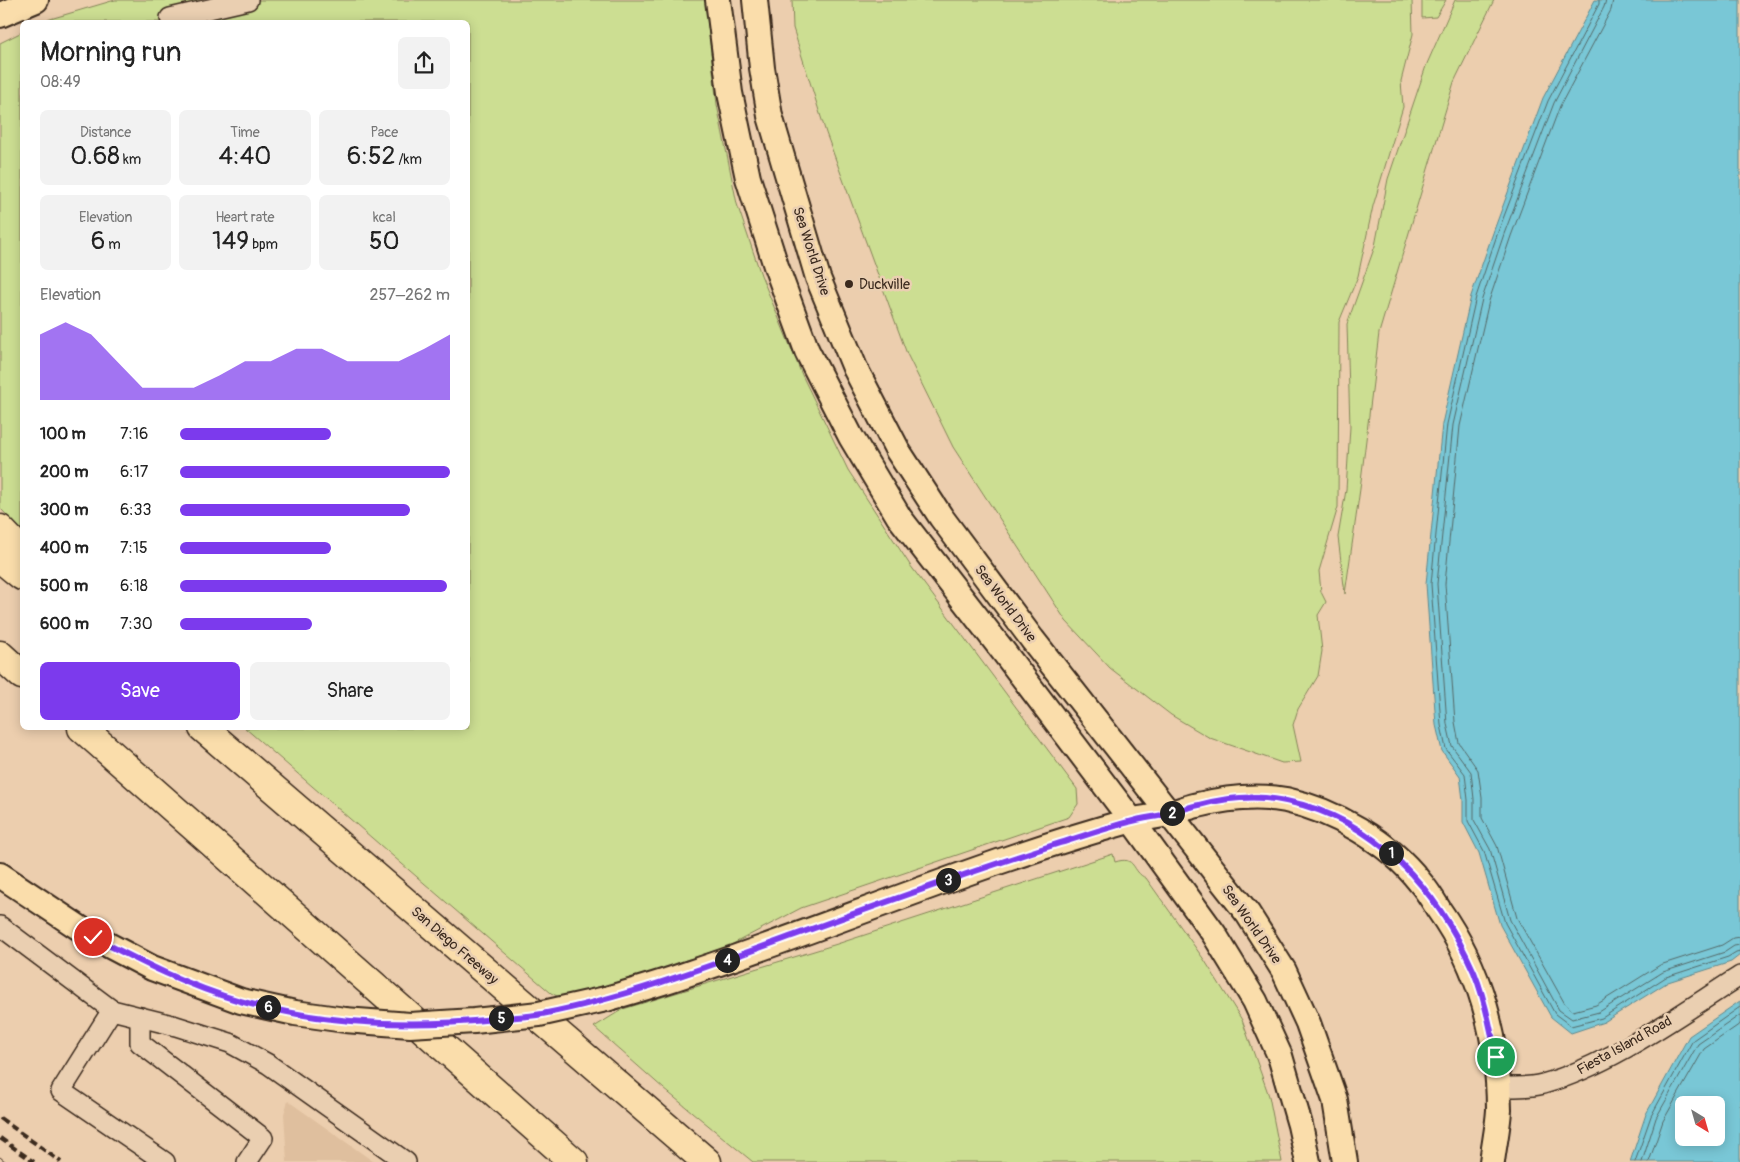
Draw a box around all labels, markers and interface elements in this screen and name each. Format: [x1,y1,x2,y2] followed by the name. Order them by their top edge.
[40,35,182,70] text: Morning run
[398,37,450,89] button: share
[40,72,81,92] text: 08:49
[80,124,131,141] text: Distance
[230,124,260,141] text: Time
[370,124,398,141] text: Pace
[70,141,120,172] text: 0.68
[219,141,271,172] text: 4:40
[347,141,396,172] text: 6:52
[120,151,141,168] text: km
[396,151,422,168] text: /km
[789,205,834,298] street label: Sea World Drive
[79,209,132,226] text: Elevation
[215,209,275,226] text: Heart rate
[373,209,396,226] text: kcal
[91,226,105,257] text: 6
[212,226,249,257] text: 149
[369,226,400,257] text: 50
[105,236,121,253] text: m
[249,236,278,253] text: bpm
[859,276,910,293] place label: Duckville
[843,278,855,290] marker: Duckville
[40,285,101,305] text: Elevation
[370,285,450,305] text: 257–262 m
[40,424,86,444] text: 100 m
[120,424,148,444] text: 7:16
[40,462,88,482] text: 200 m
[120,462,148,482] text: 6:17
[40,500,88,520] text: 300 m
[120,500,151,520] text: 6:33
[40,538,89,558] text: 400 m
[120,538,148,558] text: 7:15
[971,561,1040,645] street label: Sea World Drive
[40,576,88,596] text: 500 m
[120,576,148,596] text: 6:18
[40,614,89,634] text: 600 m
[120,614,153,634] text: 7:30
[40,662,240,720] button: Save
[250,662,450,720] button: Share
[1160,800,1184,826] pin: 2
[1169,805,1176,822] text: 2
[1378,840,1404,866] pin: 1
[1389,845,1394,862] text: 1
[936,868,960,892] pin: 3
[945,872,952,889] text: 3
[1218,882,1285,967] street label: Sea World Drive
[408,903,502,988] street label: San Diego Freeway
[72,916,114,958] pin
[79,923,107,951] icon: check
[714,948,740,972] pin: 4
[723,952,732,969] text: 4
[256,994,280,1020] pin: 6
[264,999,273,1016] text: 6
[488,1006,514,1030] pin: 5
[498,1010,505,1027] text: 5
[1574,1012,1675,1078] street label: Fiesta Island Road
[1475,1036,1517,1078] pin
[1482,1043,1510,1071] icon: arrive
[1675,1096,1725,1146] north arrow
[1675,1096,1725,1146] map controls

